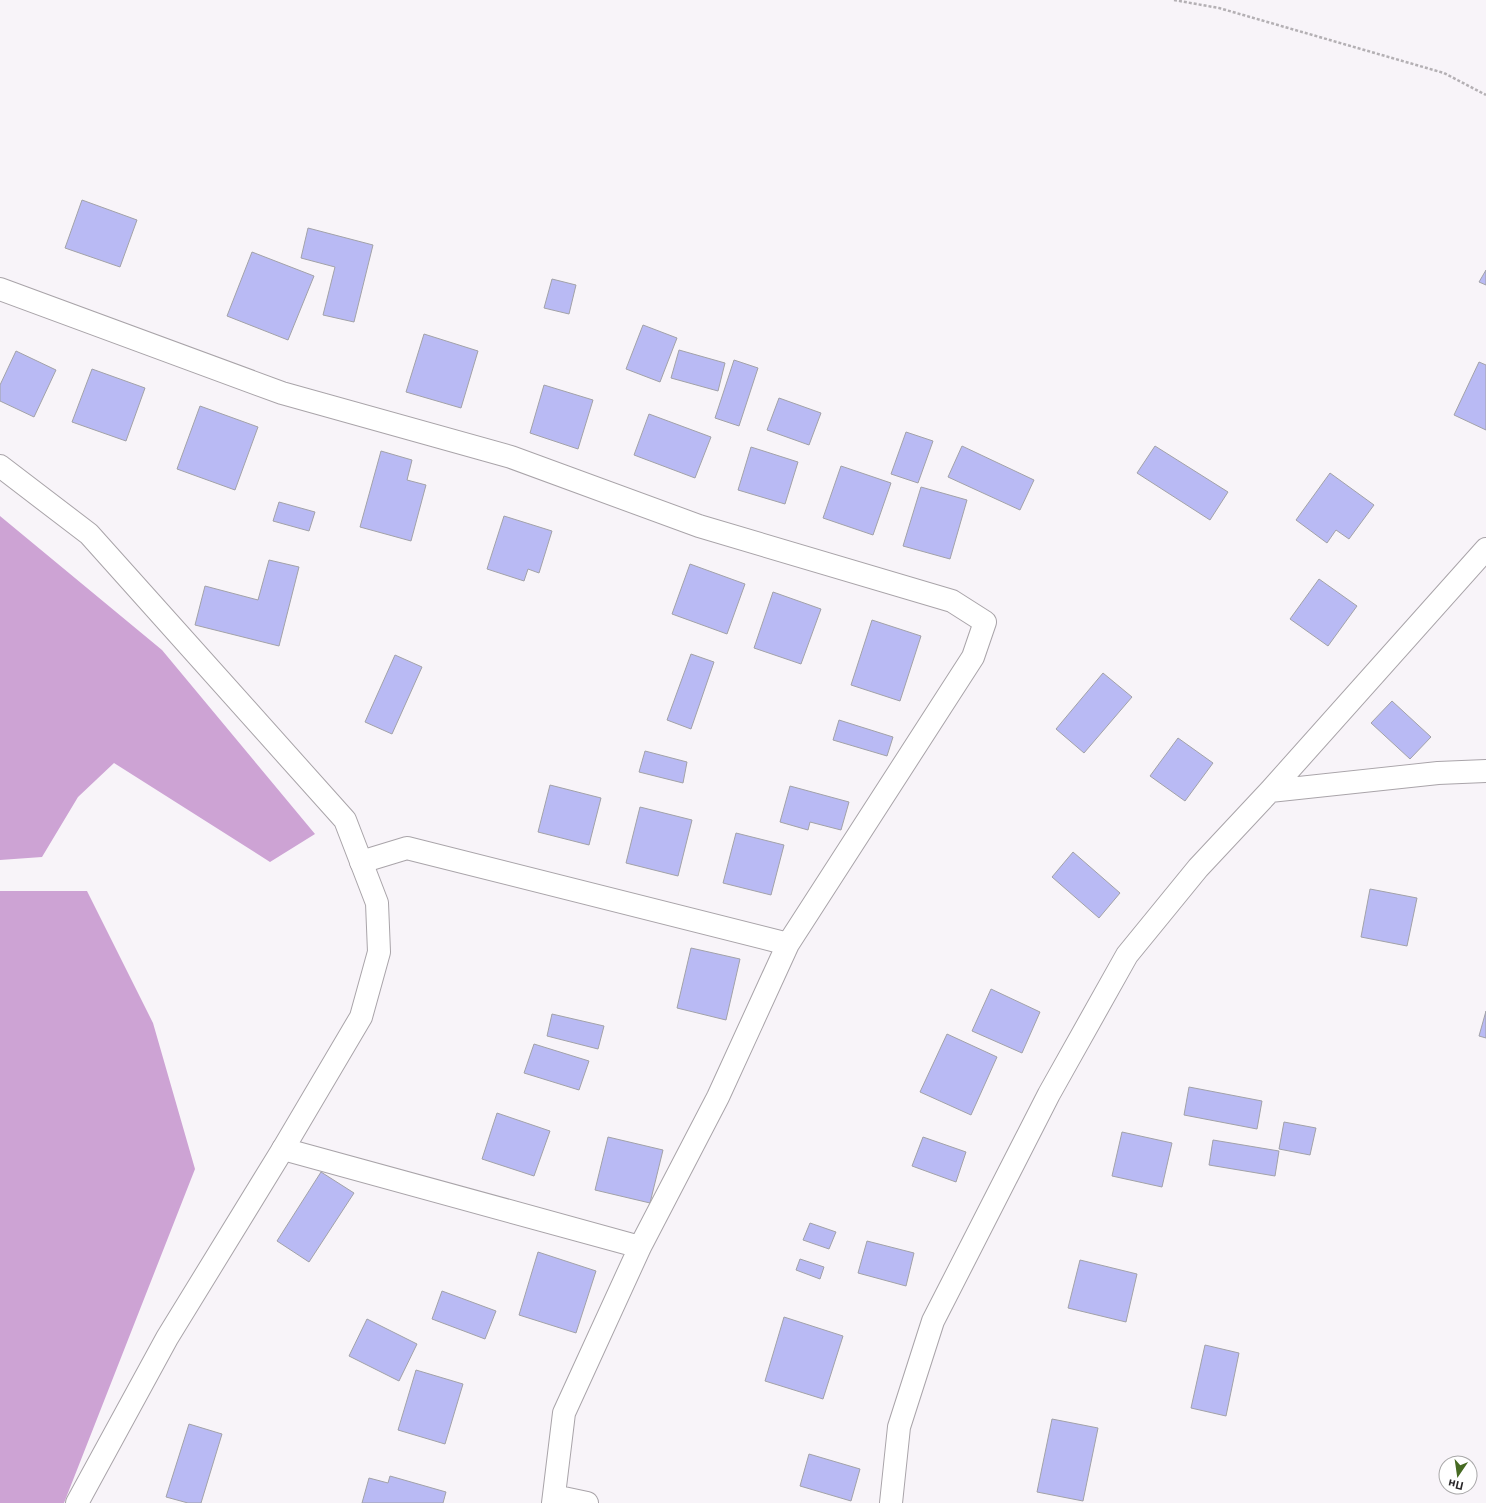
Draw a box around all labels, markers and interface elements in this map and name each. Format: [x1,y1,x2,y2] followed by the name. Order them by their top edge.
[1438,1455,1478,1495] north arrow
[1446,1476,1465,1494] text: Пн

